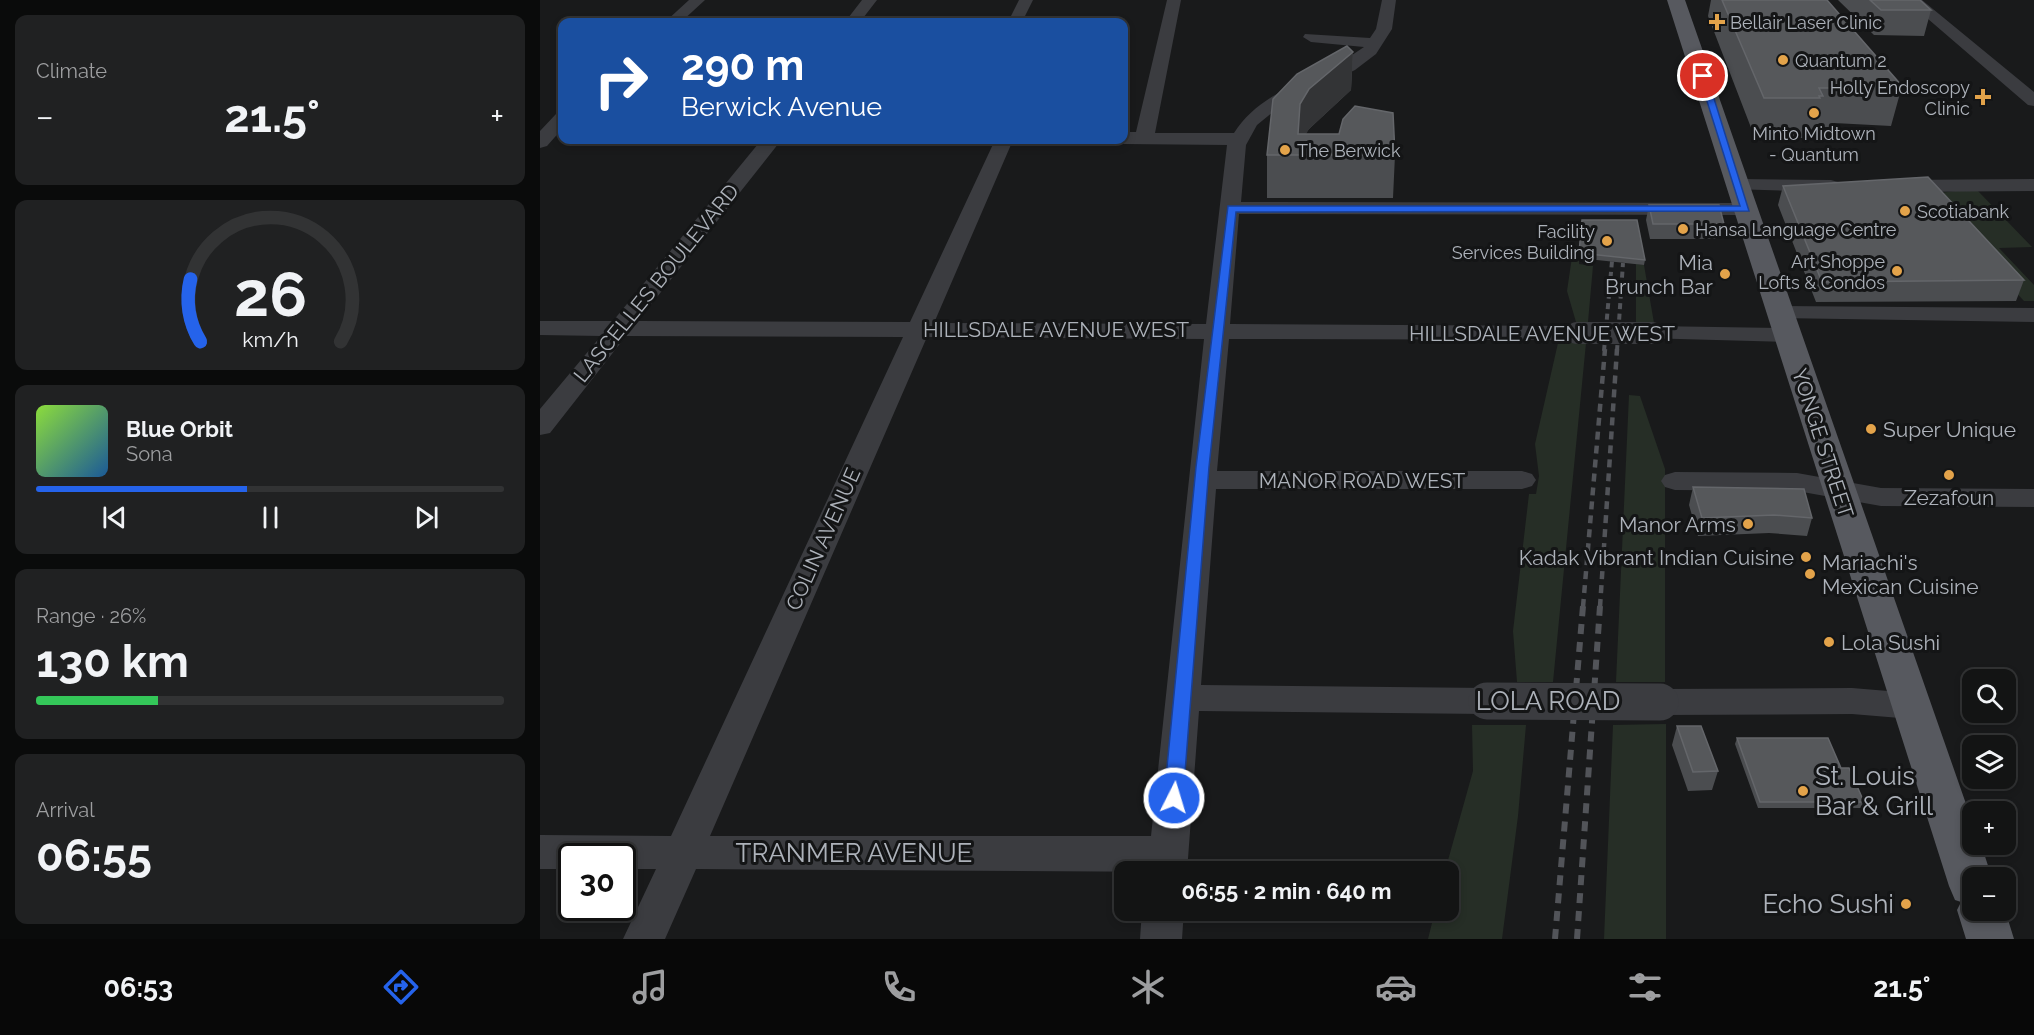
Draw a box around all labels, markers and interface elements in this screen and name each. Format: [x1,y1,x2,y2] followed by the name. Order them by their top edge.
[1730,12,1882,33] place label: Bellair Laser Clinic
[1708,13,1726,31] marker: Bellair Laser Clinic
[681,41,804,90] text: 290 m
[582,42,660,120] icon: right
[1677,50,1728,101] pin
[1795,50,1887,71] place label: Quantum 2
[1776,53,1790,67] marker: Quantum 2
[36,59,107,83] text: Climate
[1686,59,1719,92] icon: arrive
[1830,77,1970,119] place label: Holly Endoscopy Clinic
[1974,88,1992,106] marker: Holly Endoscopy Clinic
[224,90,320,143] text: 21.5°
[681,91,882,122] text: Berwick Avenue
[36,97,54,136] text: −
[490,97,504,136] text: +
[1807,106,1821,120] marker: Minto Midtown - Quantum
[1752,123,1876,165] place label: Minto Midtown - Quantum
[1297,140,1401,161] place label: The Berwick
[1278,143,1292,157] marker: The Berwick
[568,179,744,387] street label: LASCELLES BOULEVARD
[1917,201,2009,222] place label: Scotiabank
[1898,204,1912,218] marker: Scotiabank
[1695,219,1897,240] place label: Hansa Language Centre
[1452,221,1595,263] place label: Facility Services Building
[1676,222,1690,236] marker: Hansa Language Centre
[1600,234,1614,248] marker: Facility Services Building
[1605,250,1714,299] place label: Mia Brunch Bar
[1758,251,1885,293] place label: Art Shoppe Lofts & Condos
[233,257,307,331] text: 26
[1890,264,1904,278] marker: Art Shoppe Lofts & Condos
[1718,267,1732,281] marker: Mia Brunch Bar
[923,317,1189,342] street label: HILLSDALE AVENUE WEST
[1409,321,1675,346] street label: HILLSDALE AVENUE WEST
[242,327,298,352] text: km/h
[1787,365,1859,521] street label: YONGE STREET
[126,416,233,442] text: Blue Orbit
[1883,417,2016,442] place label: Super Unique
[1864,422,1878,436] marker: Super Unique
[126,442,173,466] text: Sona
[780,464,866,614] street label: COLIN AVENUE
[1259,468,1466,493] street label: MANOR ROAD WEST
[1942,468,1956,482] marker: Zezafoun
[1904,485,1994,510] place label: Zezafoun
[98,501,131,534] icon: previous
[254,501,287,534] icon: pause
[410,501,443,534] icon: next
[1619,512,1736,537] place label: Manor Arms
[1741,517,1755,531] marker: Manor Arms
[1519,545,1794,570] place label: Kadak Vibrant Indian Cuisine
[1799,550,1813,564] marker: Kadak Vibrant Indian Cuisine
[1822,550,1979,599] place label: Mariachi's Mexican Cuisine
[1803,567,1817,581] marker: Mariachi's Mexican Cuisine
[36,604,146,628] text: Range · 26%
[1841,630,1940,655] place label: Lola Sushi
[36,635,189,688] text: 130 km
[1822,635,1836,649] marker: Lola Sushi
[1962,669,2016,921] map controls
[1962,669,2016,723] button: search
[1476,686,1620,716] street label: LOLA ROAD
[1962,735,2016,789] button: layers
[1815,761,1934,821] place label: St. Louis Bar & Grill
[1142,766,1206,830] position arrow
[1796,784,1810,798] marker: St. Louis Bar & Grill
[36,798,95,822] text: Arrival
[1962,801,2016,855] button: +
[36,829,152,882] text: 06:55
[736,838,972,868] street label: TRANMER AVENUE
[558,843,636,921] speed limit sign: 30
[1962,867,2016,921] button: −
[1182,878,1391,904] text: 06:55 · 2 min · 640 m
[1762,889,1894,919] place label: Echo Sushi
[1899,897,1913,911] marker: Echo Sushi
[380,966,422,1008] icon: directions
[629,966,671,1008] icon: music
[878,966,920,1008] icon: phone
[1127,966,1169,1008] icon: climate
[1375,966,1417,1008] icon: car
[1624,966,1666,1008] icon: filters
[103,972,173,1003] text: 06:53
[1873,972,1931,1003] text: 21.5°

